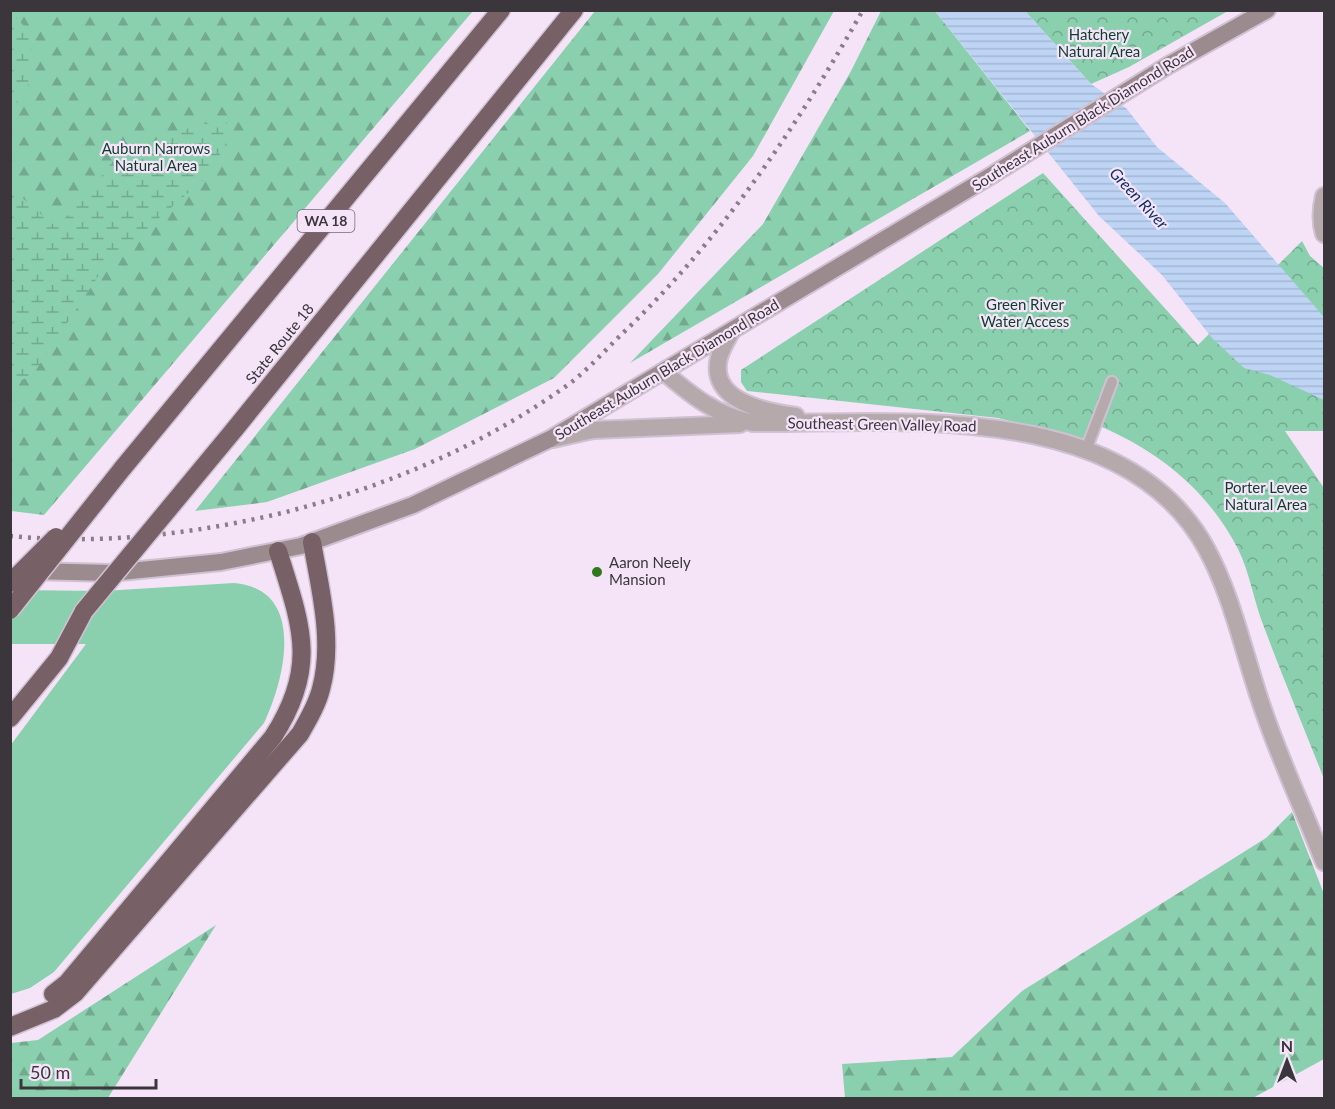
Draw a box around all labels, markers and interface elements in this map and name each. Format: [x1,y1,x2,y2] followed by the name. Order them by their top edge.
[1058,25,1140,60] park label: Hatchery Natural Area
[968,42,1197,194] street label: Southeast Auburn Black Diamond Road
[102,139,210,174] park label: Auburn Narrows Natural Area
[1106,163,1173,233] water label: Green River
[298,210,354,232] road number: WA 18
[551,295,782,443] street label: Southeast Auburn Black Diamond Road
[981,295,1069,330] park label: Green River Water Access
[241,300,317,387] street label: State Route 18
[787,413,977,435] street label: Southeast Green Valley Road
[1224,478,1308,513] park label: Porter Levee Natural Area
[609,553,691,588] place label: Aaron Neely Mansion
[590,565,604,579] marker: Aaron Neely Mansion
[1257,1031,1317,1091] north arrow
[1281,1036,1293,1055] text: N
[21,1052,156,1090] scale bar
[30,1061,70,1083] text: 50 m

